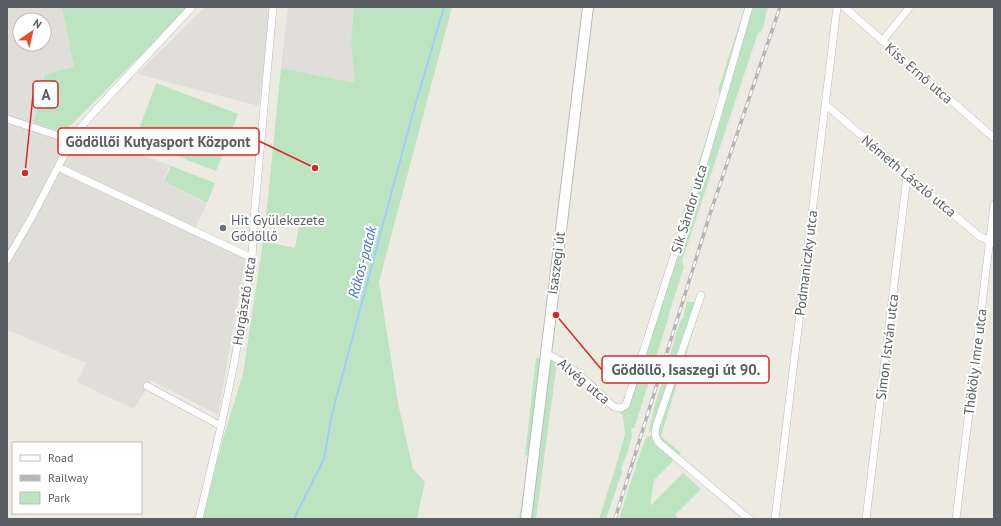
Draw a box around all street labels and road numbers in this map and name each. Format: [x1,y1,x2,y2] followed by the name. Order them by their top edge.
[881,39,957,108] street label: Kiss Ernő utca
[858,131,960,221] street label: Németh László utca
[667,162,711,256] street label: Sík Sándor utca
[791,209,821,317] street label: Podmaniczky utca
[543,230,569,295] street label: Isaszegi út
[228,255,260,347] street label: Horgásztó utca
[872,293,902,401] street label: Simon István utca
[960,308,990,416] street label: Thököly Imre utca
[554,354,614,408] street label: Alvég utca

